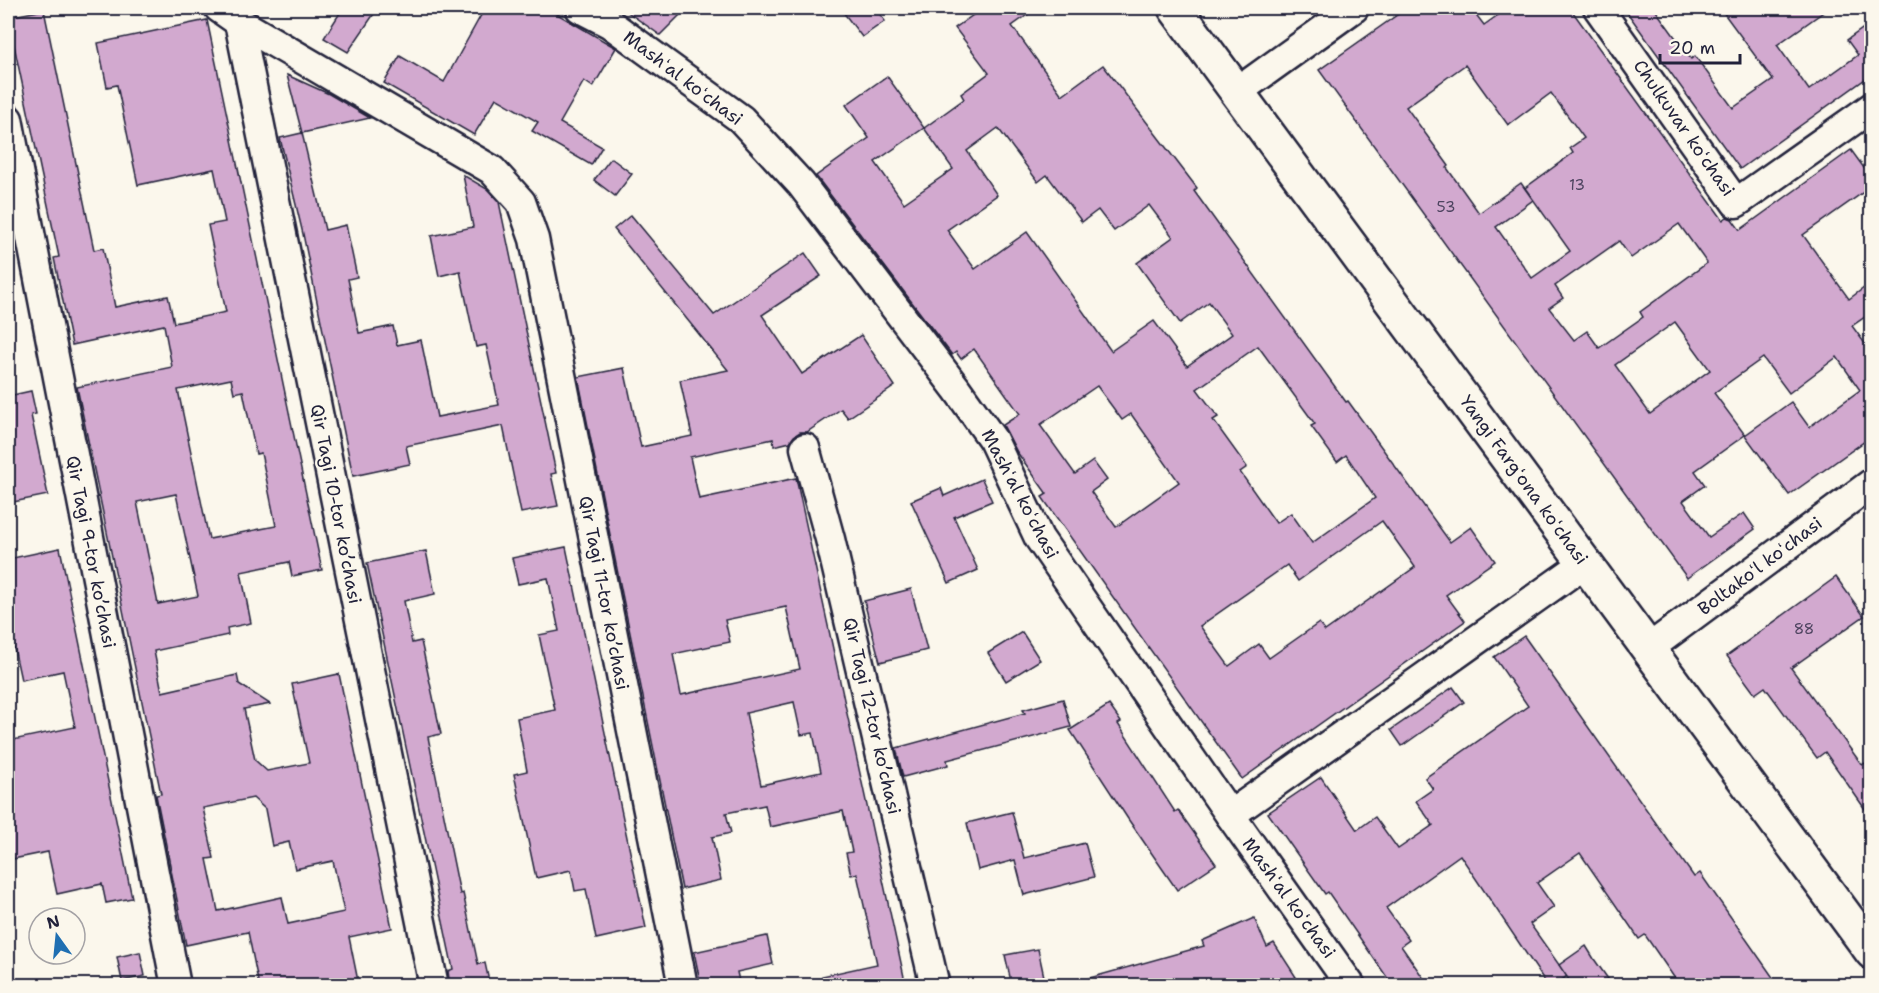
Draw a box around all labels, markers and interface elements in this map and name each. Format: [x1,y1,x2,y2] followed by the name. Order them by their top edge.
[618,25,748,131] street label: Mashʻal koʻchasi
[1660,27,1740,65] scale bar
[1669,36,1715,60] text: 20 m
[1628,55,1740,201] street label: Chulkuvar koʻchasi
[1569,175,1585,195] house number: 13
[1437,197,1456,217] house number: 53
[1454,390,1594,570] street label: Yangi Fargʻona koʻchasi
[305,402,367,606] street label: Qir Tagi 10-tor koʼchasi
[976,425,1064,563] street label: Mashʻal koʻchasi
[61,454,121,650] street label: Qir Tagi 9-tor koʼchasi
[573,494,635,692] street label: Qir Tagi 11-tor koʼchasi
[1693,511,1827,621] street label: Boltakoʻl koʻchasi
[838,615,906,817] street label: Qir Tagi 12-tor koʼchasi
[1794,619,1814,639] house number: 88
[1237,833,1341,963] street label: Mashʻal koʻchasi
[27,906,87,966] north arrow
[44,910,62,934] text: N

